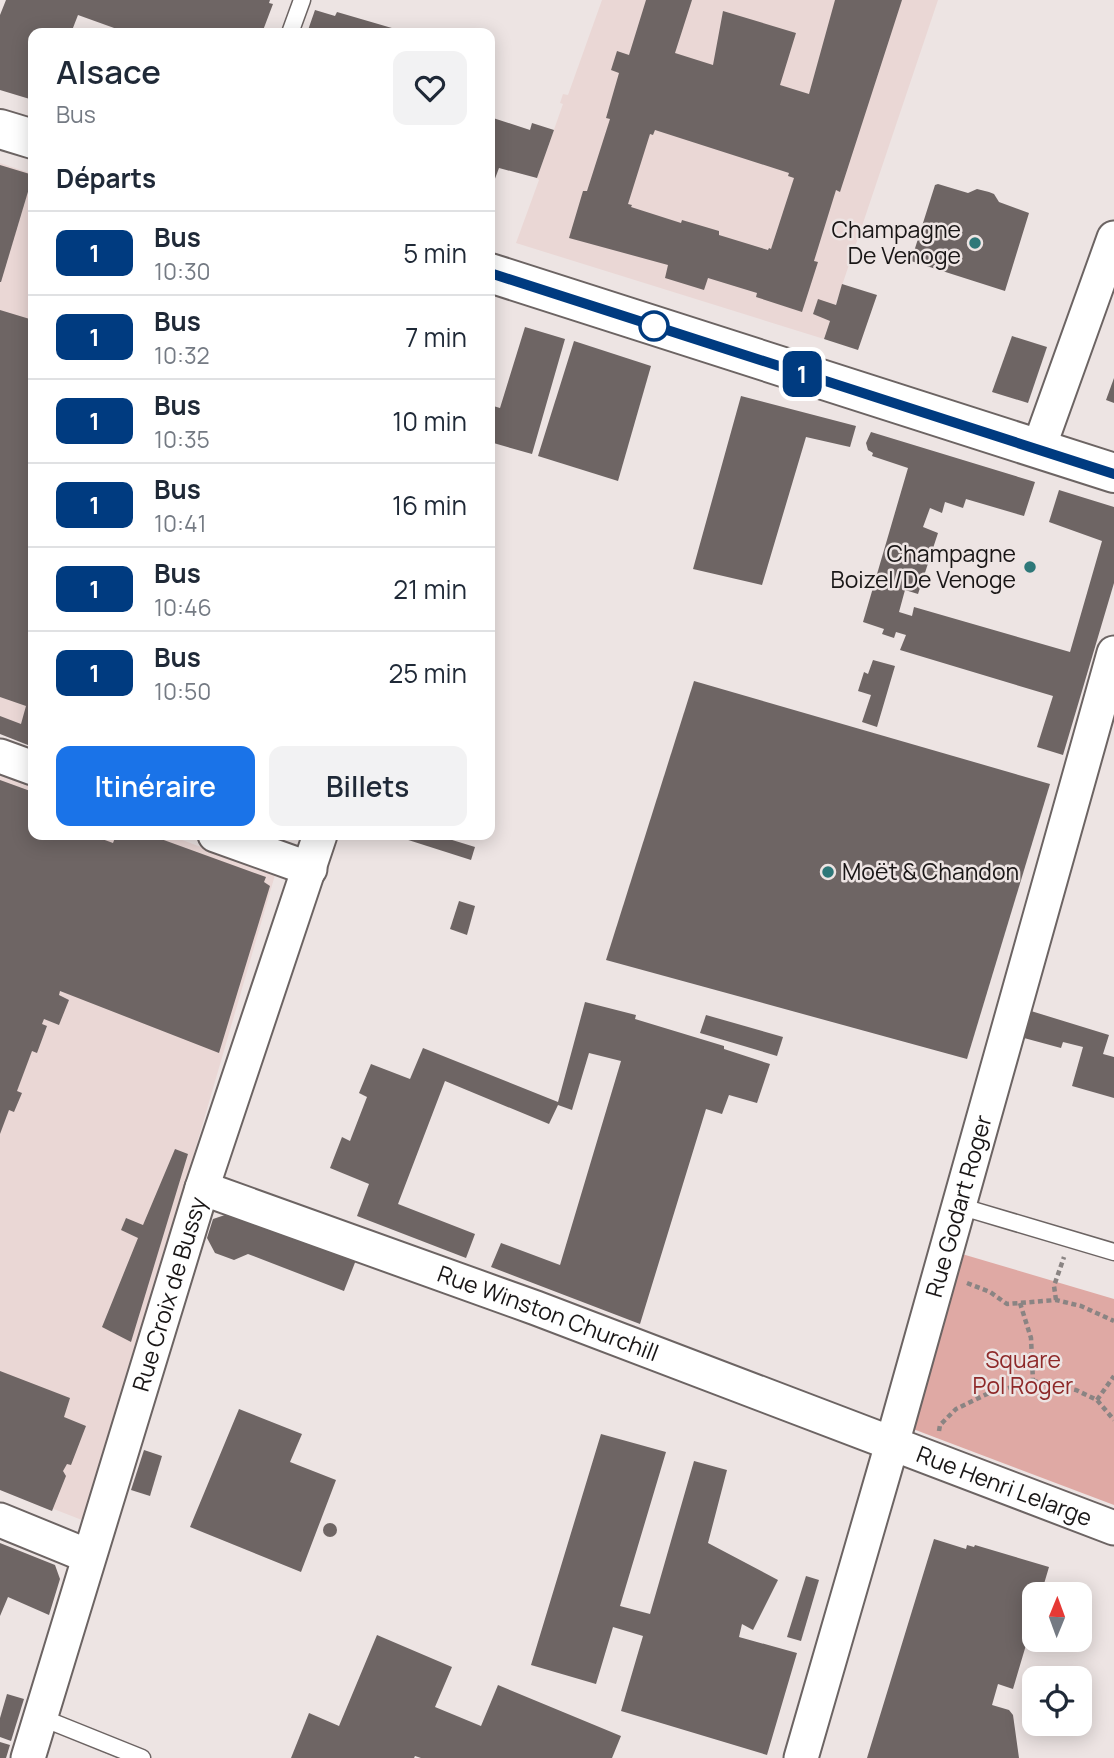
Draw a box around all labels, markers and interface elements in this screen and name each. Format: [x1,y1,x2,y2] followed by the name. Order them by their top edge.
[56,49,161,94] text: Alsace
[393,51,467,125] button: heart
[56,98,96,130] text: Bus
[56,160,156,196] text: Départs
[832,213,961,271] place label: Champagne De Venoge
[154,219,201,255] text: Bus
[403,235,467,271] text: 5 min
[967,235,983,251] marker: Champagne De Venoge
[89,236,100,269] text: 1
[154,255,211,287] text: 10:30
[154,303,201,339] text: Bus
[639,311,669,341] unlabelled marker
[405,319,467,355] text: 7 min
[89,320,100,353] text: 1
[154,339,210,371] text: 10:32
[779,351,825,397] line badge: 1
[797,357,807,390] text: 1
[154,387,201,423] text: Bus
[392,403,467,439] text: 10 min
[89,404,100,437] text: 1
[154,423,210,455] text: 10:35
[154,471,201,507] text: Bus
[392,487,467,523] text: 16 min
[89,488,100,521] text: 1
[154,507,206,539] text: 10:41
[831,537,1016,595] place label: Champagne Boizel/De Venoge
[154,555,201,591] text: Bus
[1022,559,1038,575] marker: Champagne Boizel/De Venoge
[393,571,467,607] text: 21 min
[89,572,100,605] text: 1
[154,591,212,623] text: 10:46
[154,639,201,675] text: Bus
[388,655,467,691] text: 25 min
[89,656,100,689] text: 1
[154,675,211,707] text: 10:50
[56,746,255,826] button: Itinéraire
[269,746,467,826] button: Billets
[842,855,1019,887] place label: Moёt & Chandon
[820,864,836,880] marker: Moёt & Chandon
[917,1111,999,1301] street label: Rue Godart Roger
[124,1193,213,1395] street label: Rue Croix de Bussy
[433,1257,663,1368] street label: Rue Winston Churchill
[973,1343,1073,1401] park label: Square Pol Roger
[912,1437,1097,1533] street label: Rue Henri Lelarge
[1022,1582,1092,1652] north arrow
[1022,1582,1092,1736] map controls
[1022,1666,1092,1736] button: locate

